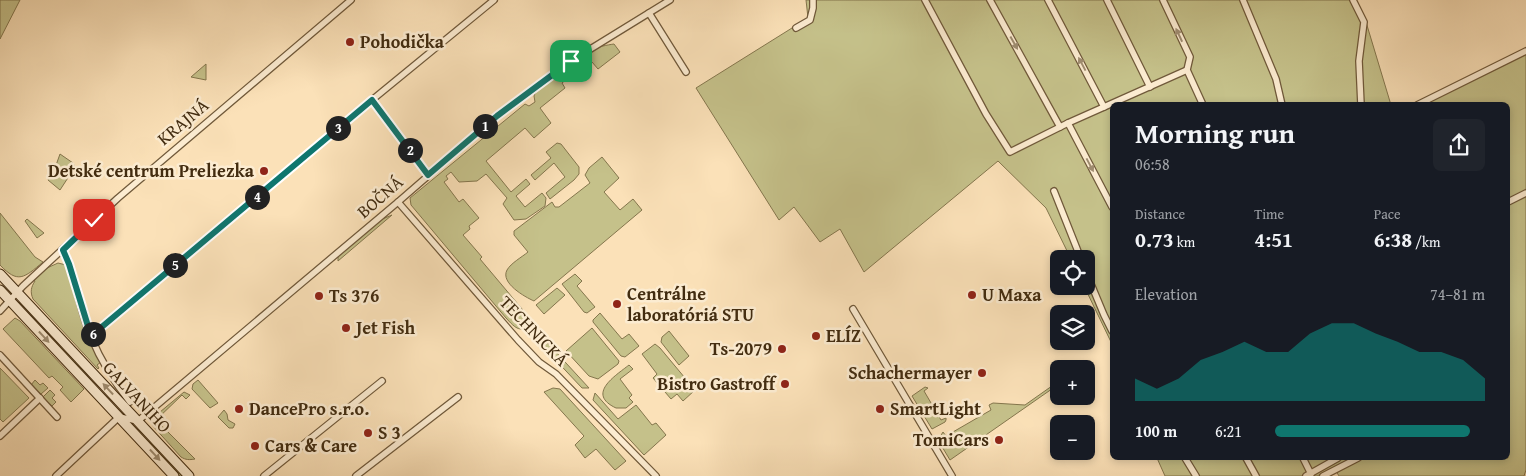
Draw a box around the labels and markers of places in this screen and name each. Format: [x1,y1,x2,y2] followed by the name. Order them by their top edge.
[360,28,445,55] place label: Pohodička
[344,36,356,48] marker: Pohodička
[550,40,592,82] pin
[472,114,498,138] pin: 1
[326,116,350,140] pin: 3
[398,138,422,162] pin: 2
[48,157,255,184] place label: Detské centrum Preliezka
[258,165,270,177] marker: Detské centrum Preliezka
[244,184,270,210] pin: 4
[73,199,115,241] pin
[162,252,188,278] pin: 5
[627,280,754,328] place label: Centrálne laboratóriá STU
[982,281,1042,308] place label: U Maxa
[329,282,379,309] place label: Ts 376
[966,289,978,301] marker: U Maxa
[313,290,325,302] marker: Ts 376
[611,298,623,310] marker: Centrálne laboratóriá STU
[353,314,415,341] place label: Jet Fish
[80,322,106,346] pin: 6
[340,322,352,334] marker: Jet Fish
[826,322,861,349] place label: ELÍZ
[810,330,822,342] marker: ELÍZ
[710,335,772,362] place label: Ts-2079
[776,343,788,355] marker: Ts-2079
[848,359,973,386] place label: Schachermayer
[976,367,988,379] marker: Schachermayer
[657,370,777,397] place label: Bistro Gastroff
[779,378,791,390] marker: Bistro Gastroff
[249,395,369,422] place label: DancePro s.r.o.
[890,395,981,422] place label: SmartLight
[233,403,245,415] marker: DancePro s.r.o.
[874,403,886,415] marker: SmartLight
[378,419,401,446] place label: S 3
[913,426,989,453] place label: TomiCars
[362,427,374,439] marker: S 3
[265,432,357,459] place label: Cars & Care
[993,434,1005,446] marker: TomiCars
[249,440,261,452] marker: Cars & Care

